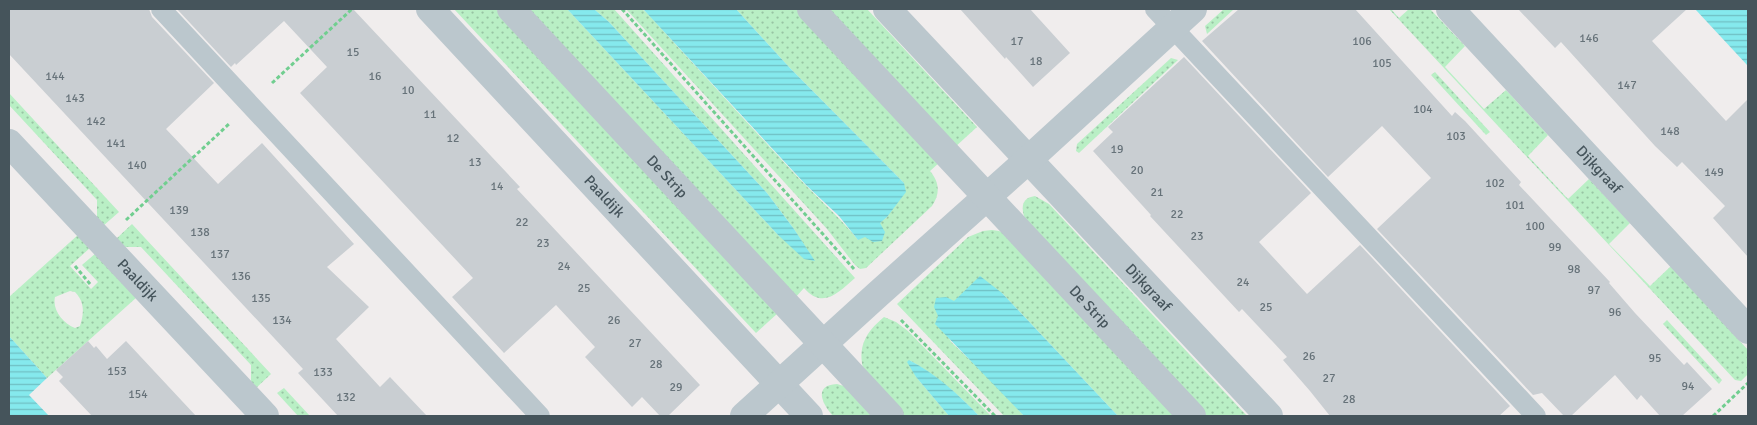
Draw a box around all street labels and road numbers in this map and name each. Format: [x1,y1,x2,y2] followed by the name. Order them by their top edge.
[1572,142,1626,198] street label: Dijkgraaf
[643,151,691,202] street label: De Strip
[580,171,629,222] street label: Paaldijk
[113,255,162,305] street label: Paaldijk
[1122,260,1176,316] street label: Dijkgraaf
[1066,282,1114,332] street label: De Strip

